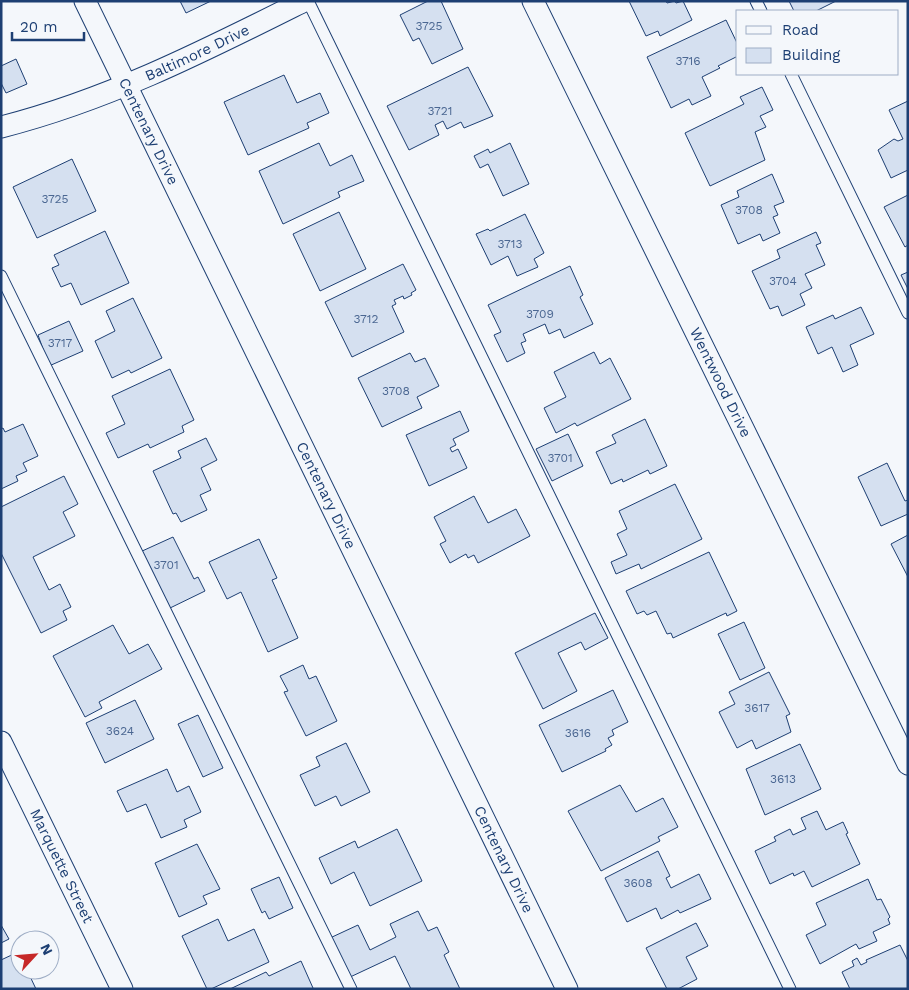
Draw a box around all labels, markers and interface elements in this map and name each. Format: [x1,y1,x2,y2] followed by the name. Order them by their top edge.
[12,10,85,42] scale bar
[736,10,899,75] legend
[20,18,58,36] text: 20 m
[415,19,443,33] house number: 3725
[142,21,252,85] street label: Baltimore Drive
[782,21,819,39] text: Road
[782,46,840,64] text: Building
[675,54,701,68] house number: 3716
[115,75,182,188] street label: Centenary Drive
[428,104,452,118] house number: 3721
[41,192,69,206] house number: 3725
[735,203,763,217] house number: 3708
[498,237,522,251] house number: 3713
[769,274,797,288] house number: 3704
[526,307,554,321] house number: 3709
[354,312,378,326] house number: 3712
[686,324,755,440] street label: Wentwood Drive
[48,336,73,350] house number: 3717
[382,384,410,398] house number: 3708
[292,439,360,552] street label: Centenary Drive
[547,451,573,465] house number: 3701
[153,558,179,572] house number: 3701
[744,701,770,715] house number: 3617
[106,724,134,738] house number: 3624
[565,726,591,740] house number: 3616
[770,772,796,786] house number: 3613
[470,803,537,916] street label: Centenary Drive
[26,806,98,927] street label: Marquette Street
[623,876,653,890] house number: 3608
[10,930,60,980] north arrow
[37,941,56,957] text: N

